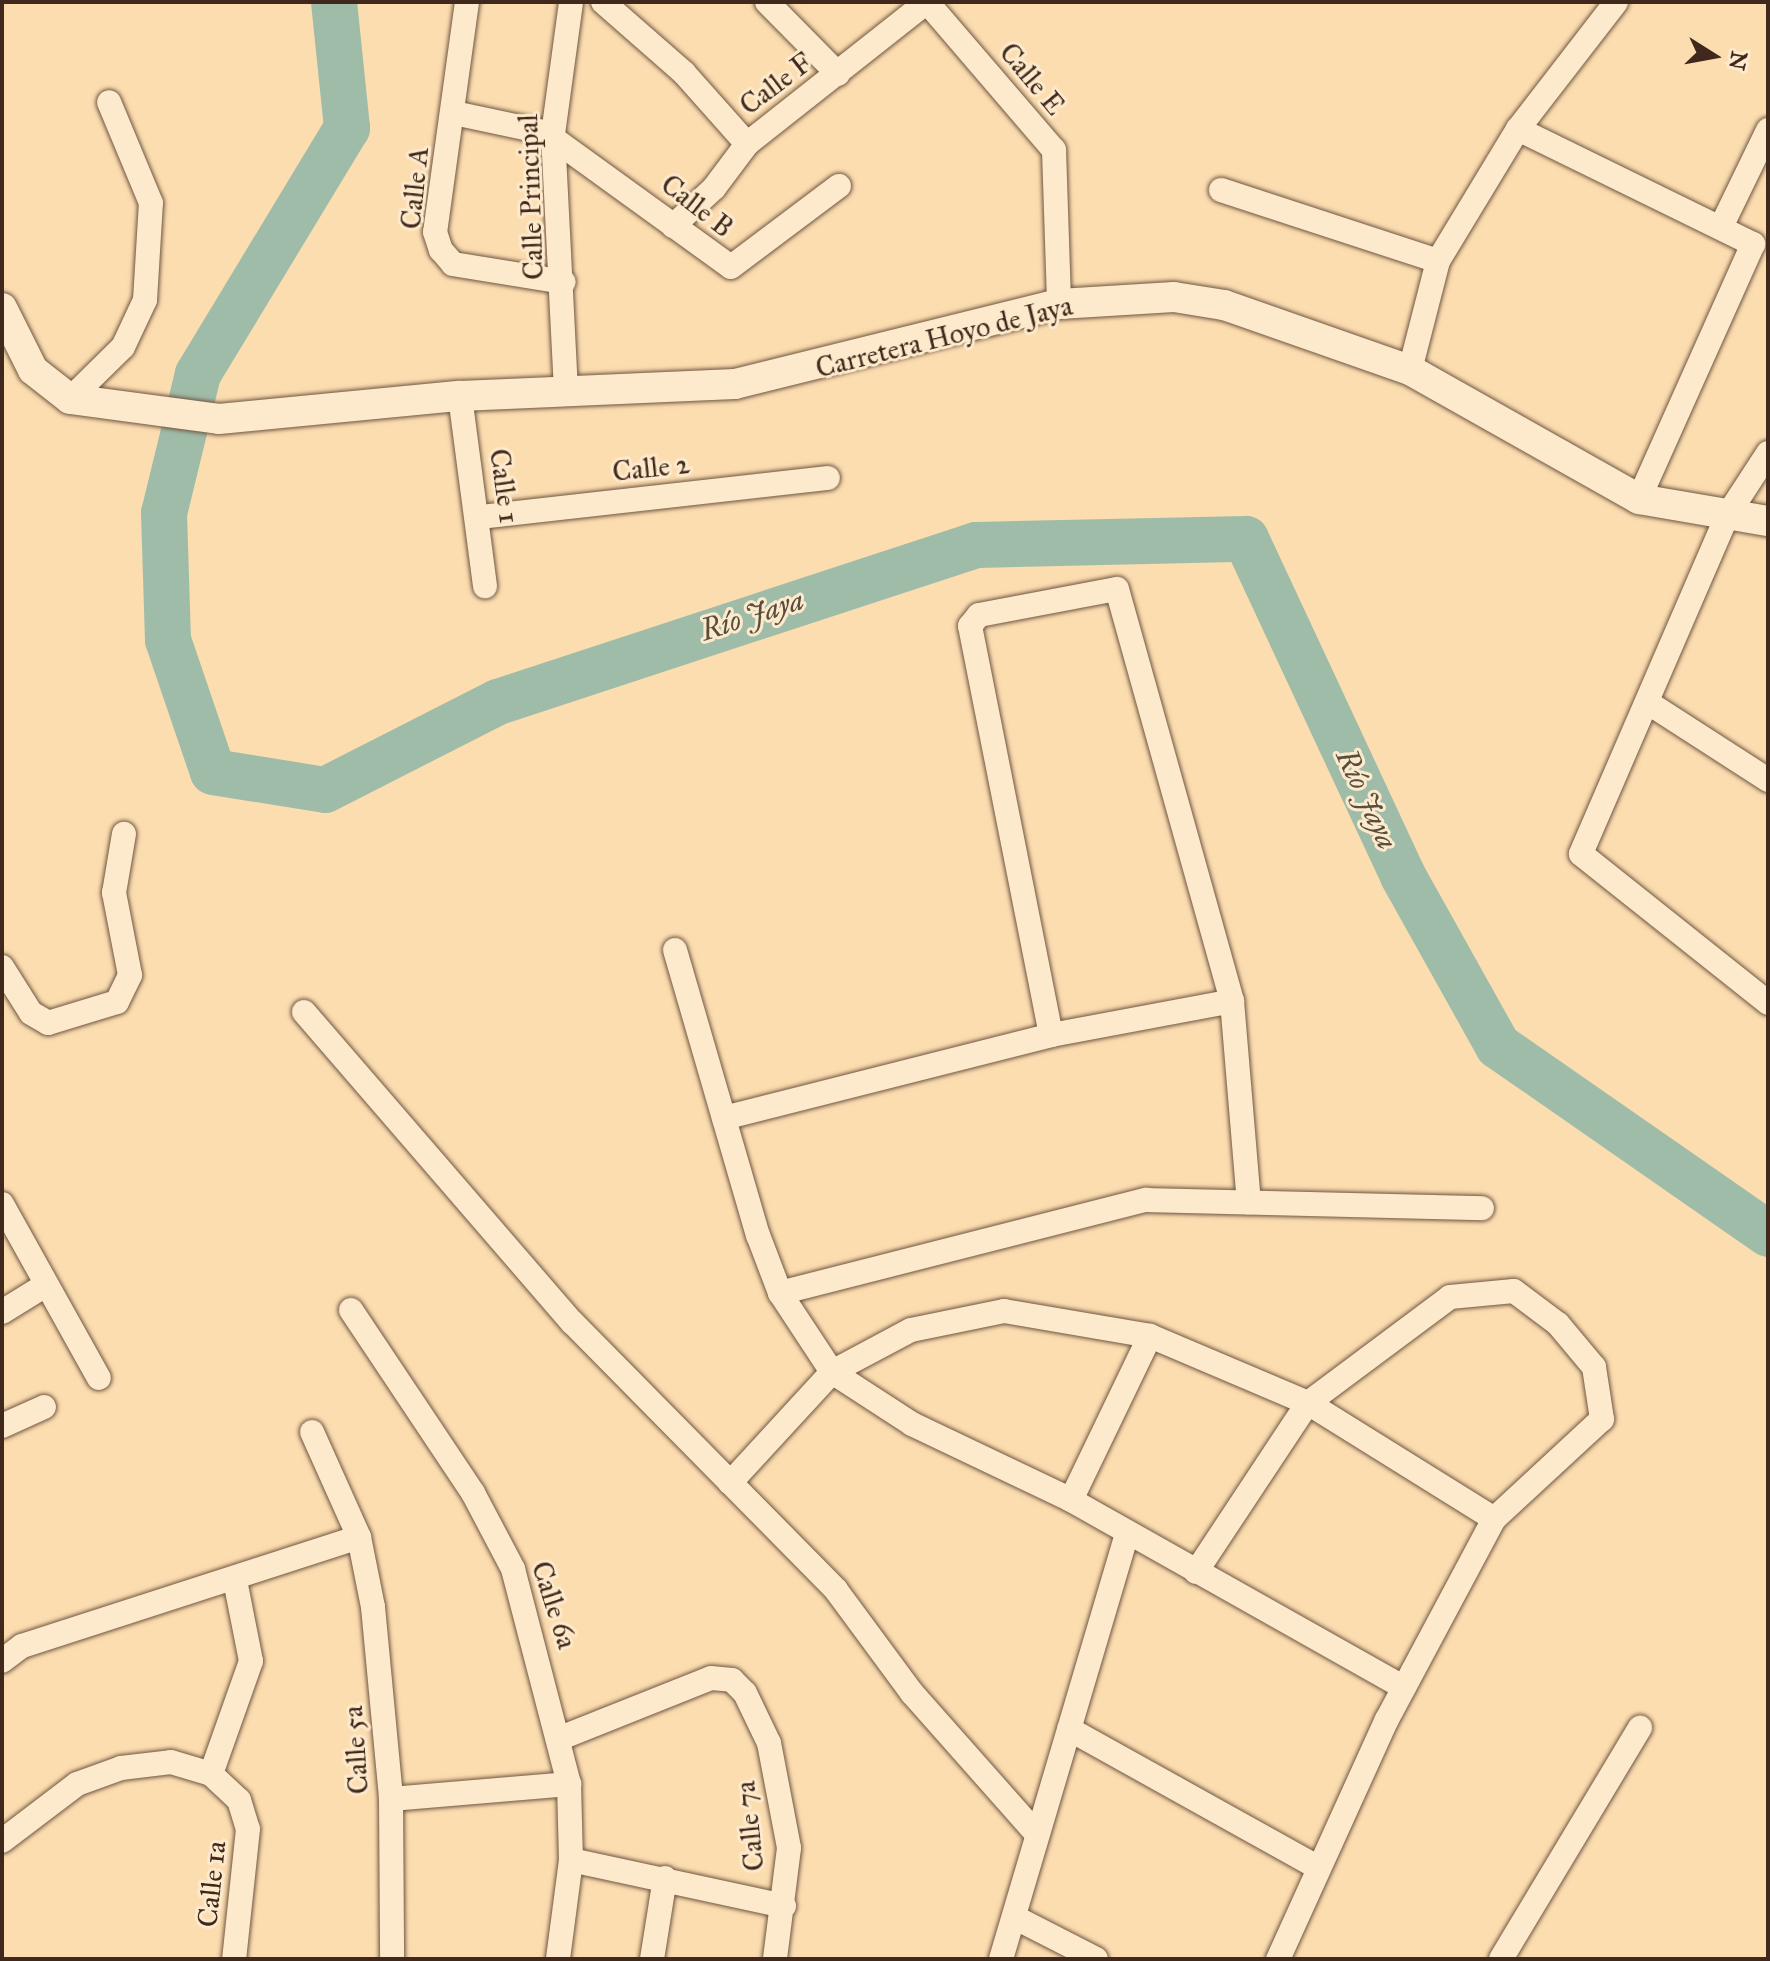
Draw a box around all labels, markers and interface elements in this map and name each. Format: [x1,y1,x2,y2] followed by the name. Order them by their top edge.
[1674,16,1754,96] north arrow
[992,36,1072,122] street label: Calle E
[733,46,819,122] street label: Calle F
[1723,49,1753,72] text: N
[511,114,551,280] street label: Calle Principal
[394,145,436,231] street label: Calle A
[654,167,740,245] street label: Calle B
[812,289,1076,385] street label: Carretera Hoyo de Jaya
[482,447,526,525] street label: Calle 1
[611,447,691,489] street label: Calle 2
[696,581,808,649] water label: Río Jaya
[1328,743,1406,855] water label: Río Jaya
[524,1557,584,1653] street label: Calle 6a
[336,1705,376,1795] street label: Calle 5a
[729,1779,771,1873] street label: Calle 7a
[191,1839,233,1929] street label: Calle 1a

